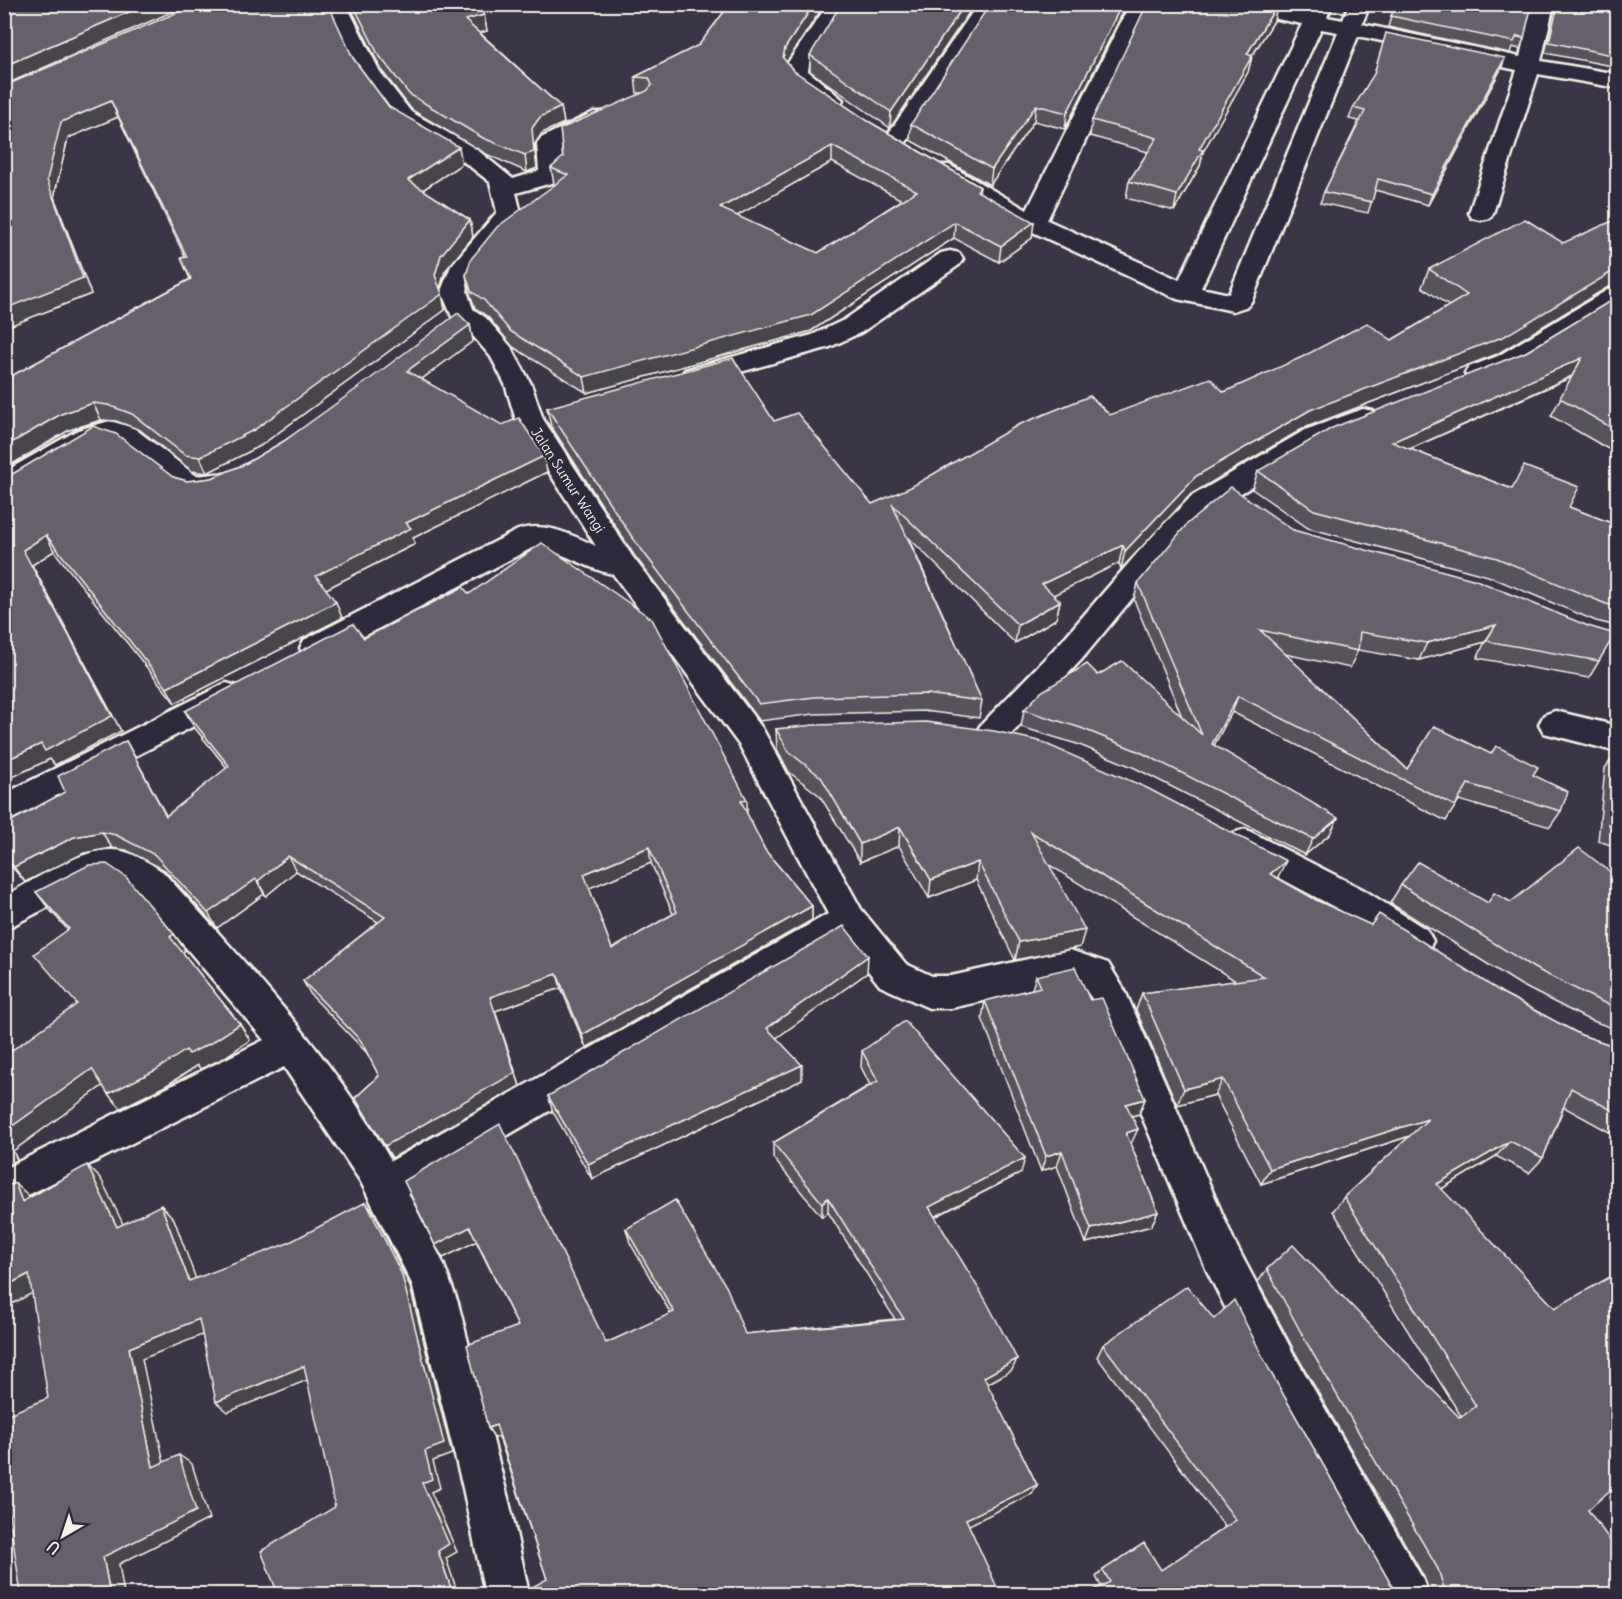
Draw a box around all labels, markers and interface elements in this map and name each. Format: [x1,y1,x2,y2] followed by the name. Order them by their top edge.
[527,424,609,536] street label: Jalan Sumur Wangi
[33,1506,93,1566] north arrow
[43,1536,64,1559] text: U

